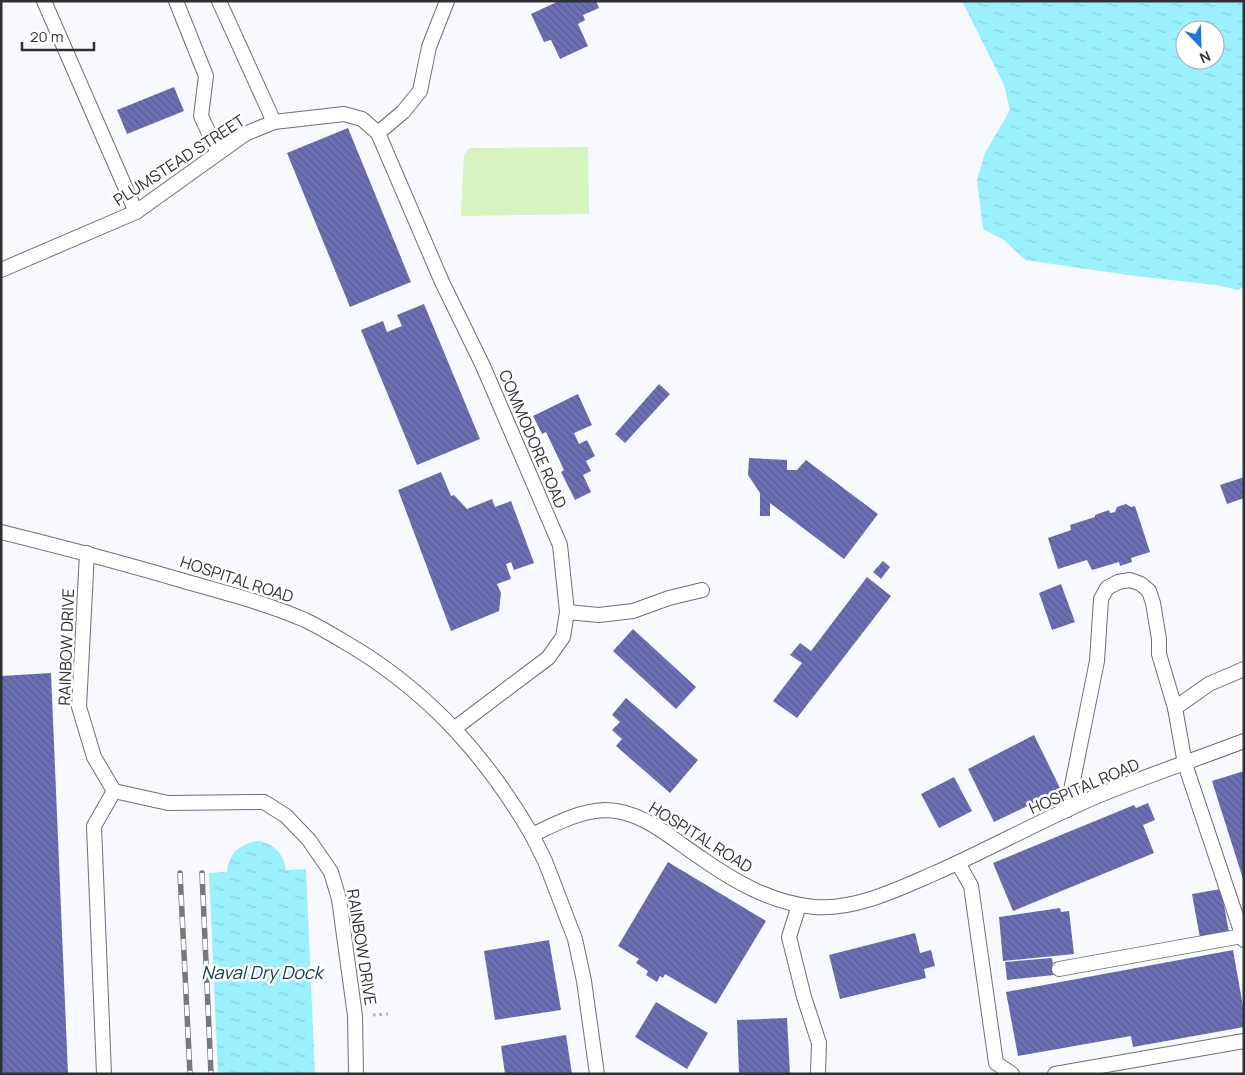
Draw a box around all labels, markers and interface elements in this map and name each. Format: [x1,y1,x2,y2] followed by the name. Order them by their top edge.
[22,20,95,52] scale bar
[1175,20,1225,70] north arrow
[30,26,63,47] text: 20 m
[1197,47,1214,68] text: N
[109,109,249,211] street label: PLUMSTEAD STREET
[494,366,572,512] street label: COMMODORE ROAD
[178,550,297,608] street label: HOSPITAL ROAD
[53,588,79,706] street label: RAINBOW DRIVE
[1025,753,1143,819] street label: HOSPITAL ROAD
[645,796,757,878] street label: HOSPITAL ROAD
[342,887,382,1007] street label: RAINBOW DRIVE
[201,960,326,984] water label: Naval Dry Dock

